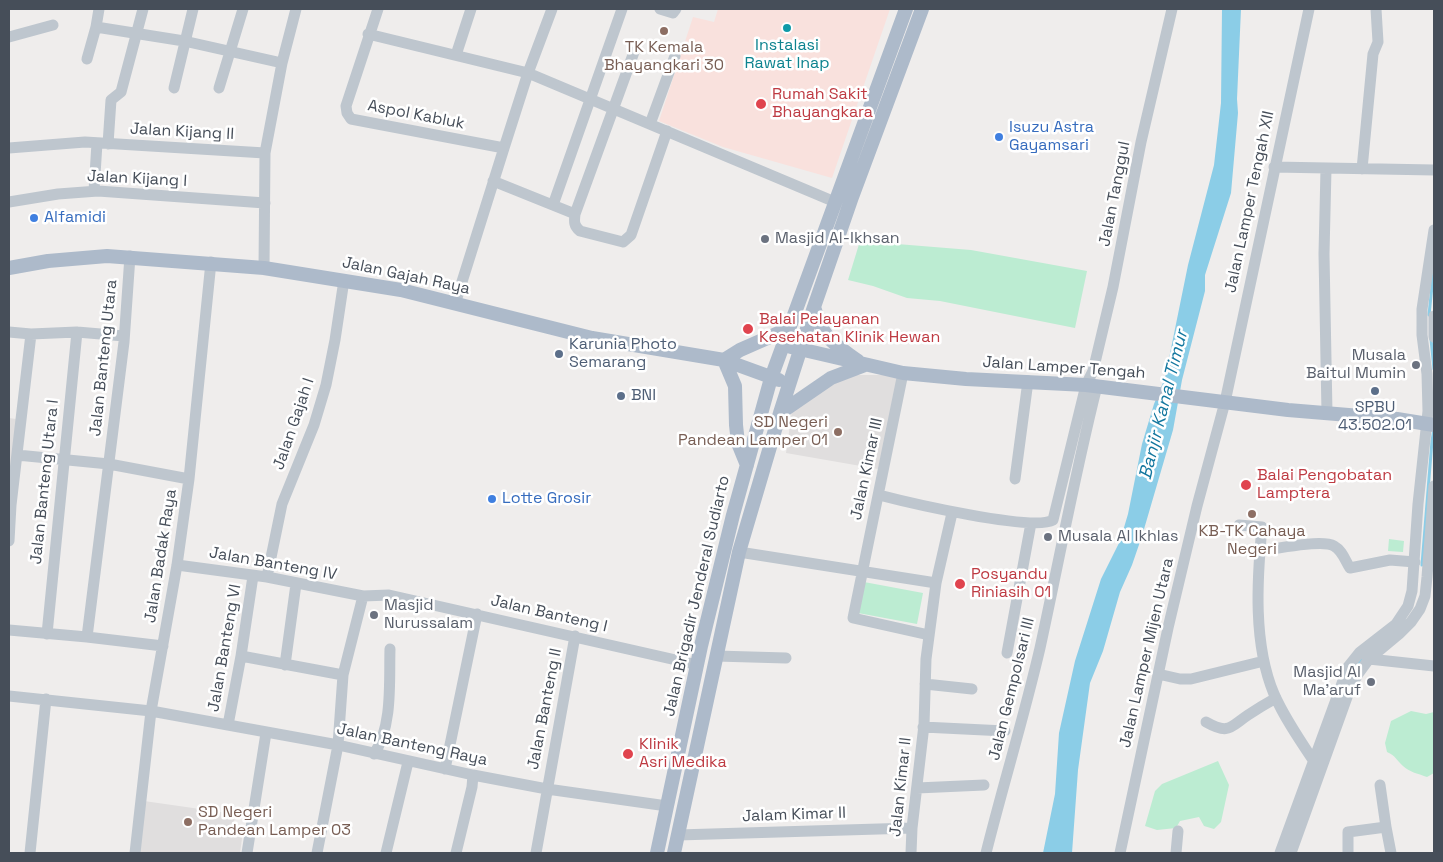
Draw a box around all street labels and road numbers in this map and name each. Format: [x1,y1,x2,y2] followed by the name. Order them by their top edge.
[366,96,466,134] street label: Aspol Kabluk
[1221,109,1279,295] street label: Jalan Lamper Tengah XII
[129,120,235,144] street label: Jalan Kijang II
[1095,140,1135,248] street label: Jalan Tanggul
[86,167,188,191] street label: Jalan Kijang I
[340,253,472,299] street label: Jalan Gajah Raya
[86,279,122,437] street label: Jalan Banteng Utara
[982,353,1146,383] street label: Jalan Lamper Tengah
[269,375,319,473] street label: Jalan Gajah I
[27,399,63,565] street label: Jalan Banteng Utara I
[847,416,887,522] street label: Jalan Kimar III
[660,474,734,718] street label: Jalan Brigadir Jenderal Sudiarto
[141,488,181,624] street label: Jalan Badak Raya
[208,543,338,585] street label: Jalan Banteng IV
[1116,556,1178,750] street label: Jalan Lamper Mijen Utara
[204,583,246,713] street label: Jalan Banteng VI
[489,591,609,637] street label: Jalan Banteng I
[985,616,1039,762] street label: Jalan Gempolsari III
[524,647,566,771] street label: Jalan Banteng II
[335,720,489,770] street label: Jalan Banteng Raya
[886,736,916,838] street label: Jalan Kimar II
[742,804,846,826] street label: Jalam Kimar II

